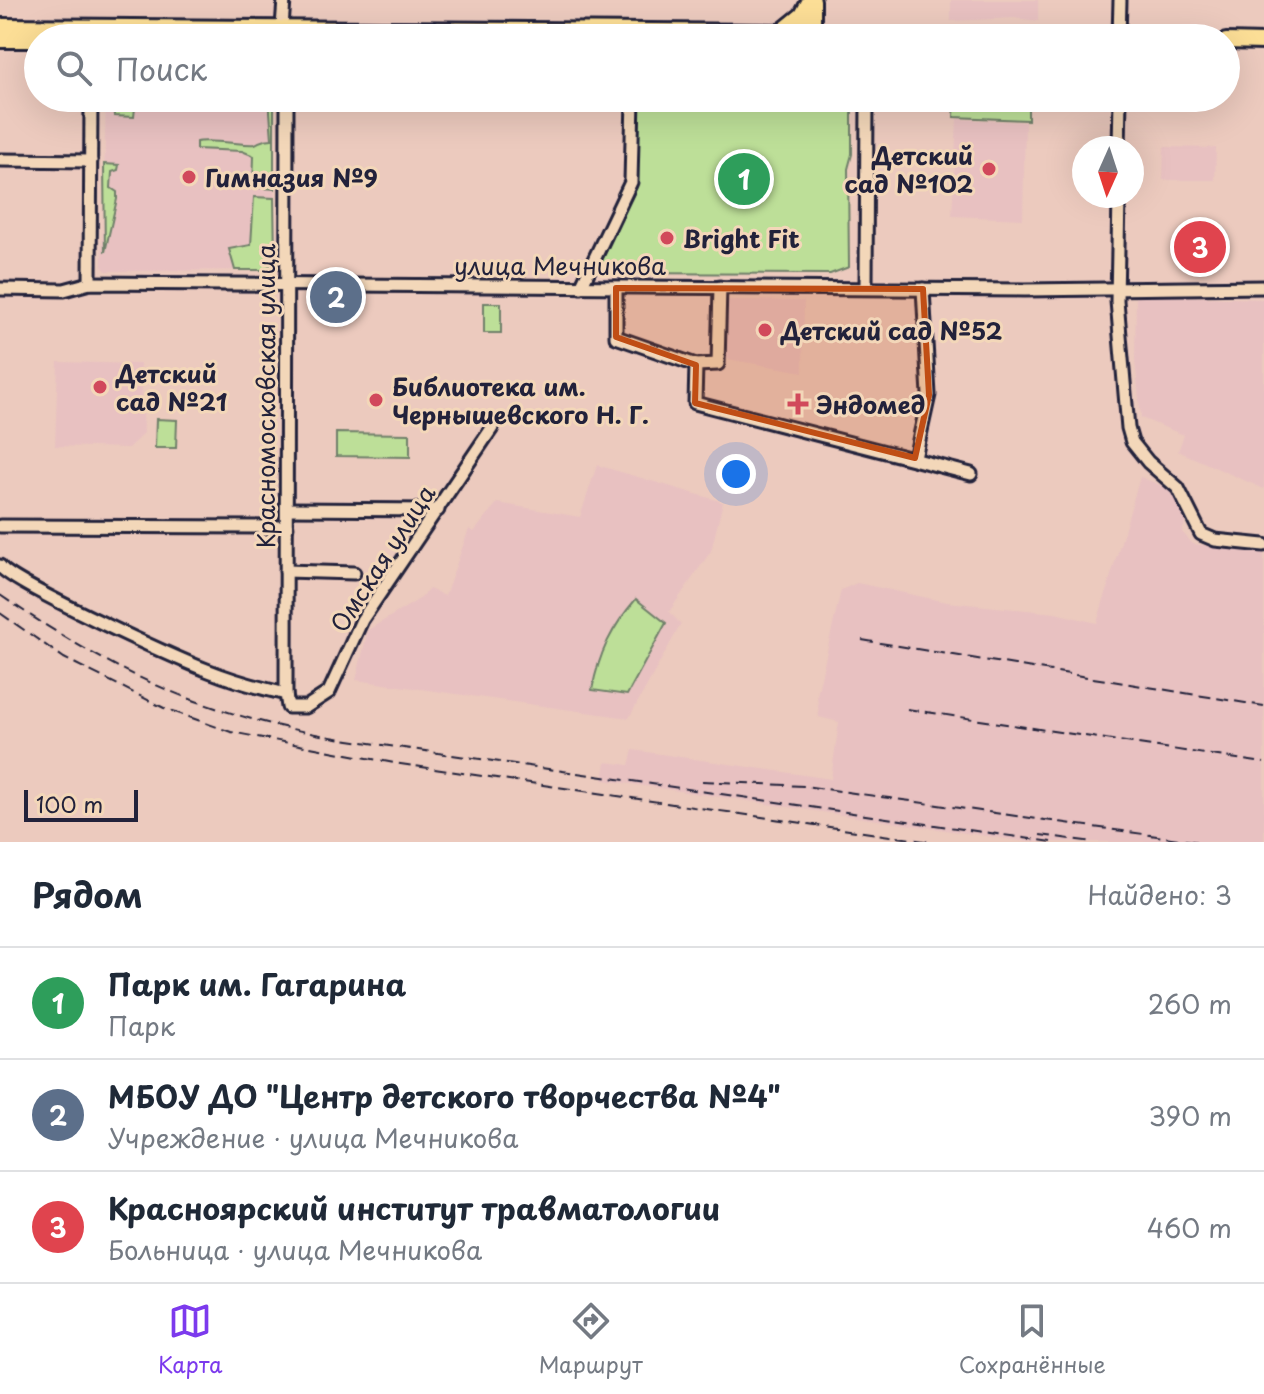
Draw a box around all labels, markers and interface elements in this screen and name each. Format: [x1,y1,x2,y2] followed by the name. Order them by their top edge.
[24,24,1240,112] search box
[52,46,96,90] icon: search
[116,46,207,91] text: Поиск
[1072,136,1144,208] north arrow
[845,137,973,201] place label: Детский сад №102
[718,149,770,209] pin: 1
[205,159,378,195] place label: Гимназия №9
[980,160,998,178] marker: Детский сад №102
[180,168,198,186] marker: Гимназия №9
[1174,217,1226,277] pin: 3
[683,220,800,256] place label: Bright Fit
[658,229,676,247] marker: Bright Fit
[247,244,283,548] street label: Красномосковская улица
[454,247,666,283] street label: улица Мечникова
[310,267,362,327] pin: 2
[780,312,1003,348] place label: Детский сад №52
[756,321,774,339] marker: Детский сад №52
[115,355,227,419] place label: Детский сад №21
[392,368,649,432] place label: Библиотека им. Чернышевского Н. Г.
[91,378,109,396] marker: Детский сад №21
[816,386,925,422] place label: Эндомед
[367,391,385,409] marker: Библиотека им. Чернышевского Н. Г.
[787,393,809,415] marker: Эндомед
[716,454,756,494] your location
[321,477,443,639] street label: Омская улица
[24,786,138,822] scale bar
[36,787,103,820] text: 100 m
[32,868,143,920] text: Рядом
[1088,875,1232,914] text: Найдено: 3
[108,961,406,1006] text: Парк им. Гагарина
[52,984,64,1023] text: 1
[1148,984,1232,1023] text: 260 m
[108,1006,175,1045] text: Парк
[108,1073,781,1118] text: МБОУ ДО "Центр детского творчества №4"
[49,1096,67,1135] text: 2
[1148,1096,1232,1135] text: 390 m
[108,1118,518,1157] text: Учреждение · улица Мечникова
[108,1185,720,1230] text: Красноярский институт травматологии
[49,1208,67,1247] text: 3
[1147,1208,1232,1247] text: 460 m
[108,1230,482,1269] text: Больница · улица Мечникова
[158,1299,223,1380] tab: Карта
[539,1299,643,1380] tab: Маршрут
[959,1299,1106,1380] tab: Сохранённые

